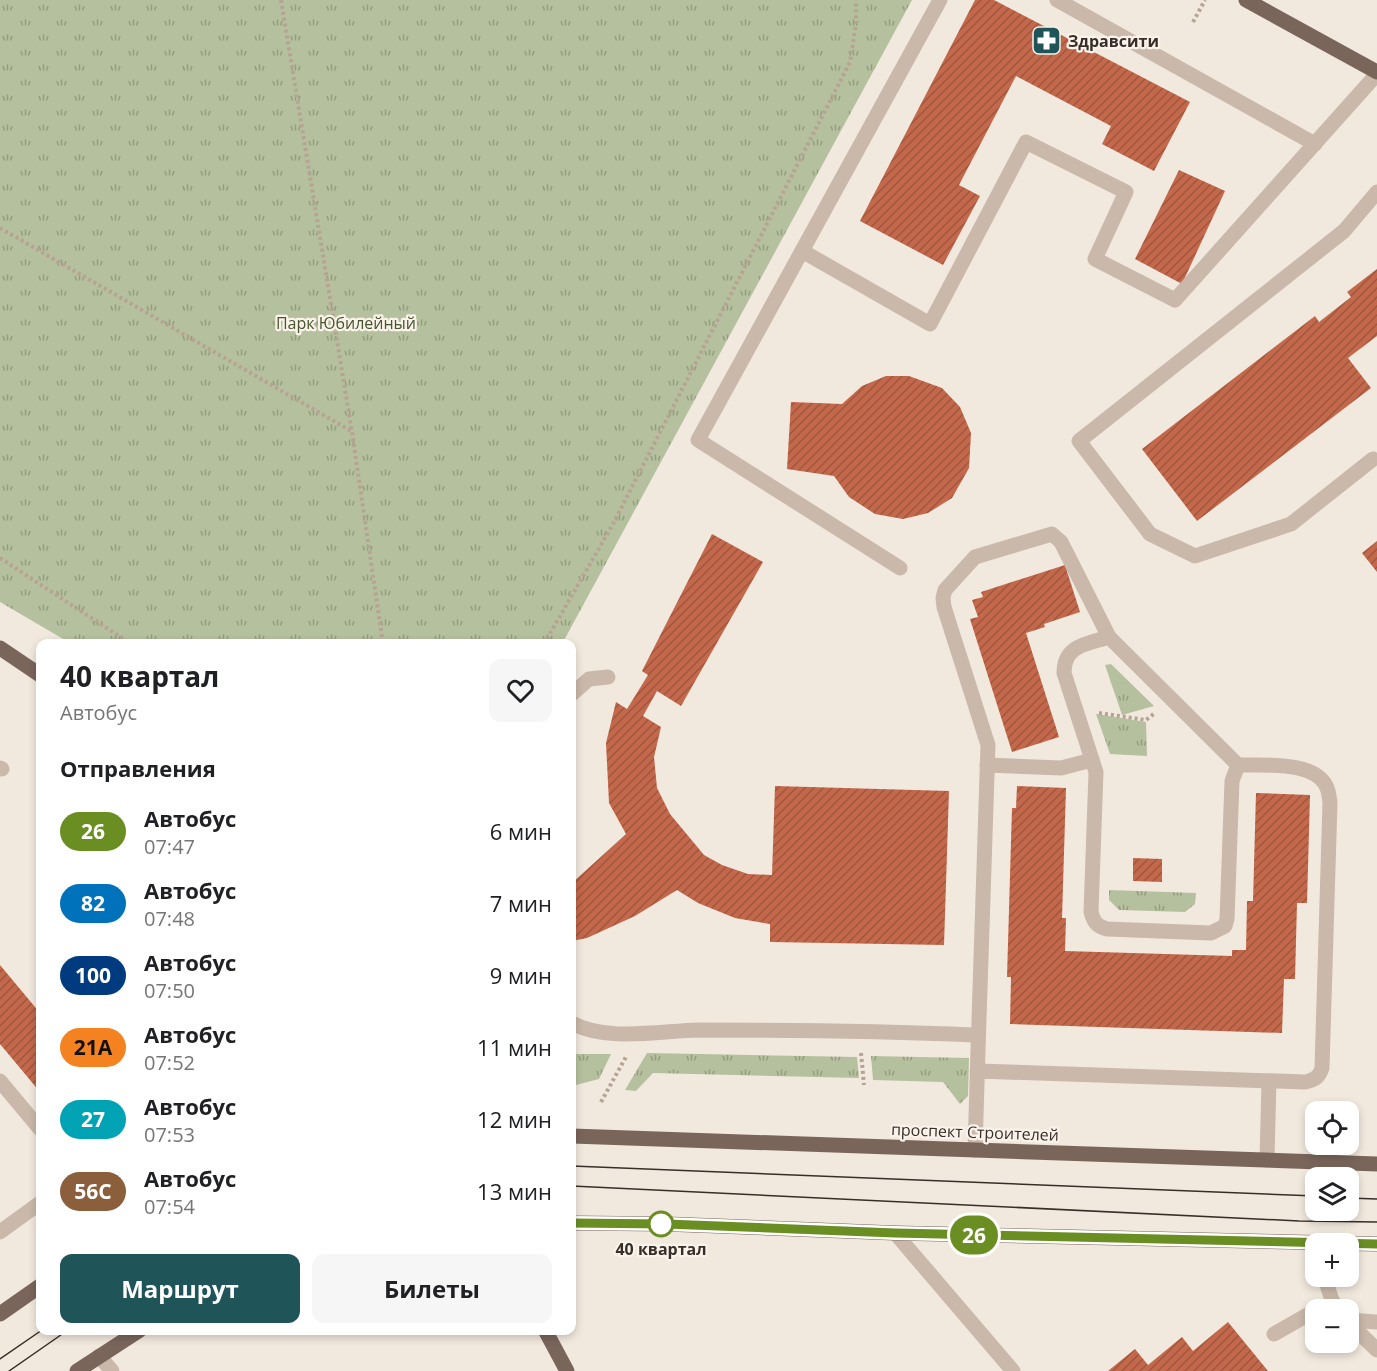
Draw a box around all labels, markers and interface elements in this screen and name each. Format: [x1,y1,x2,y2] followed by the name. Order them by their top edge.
[1031,25,1063,57] pharmacy icon: Здравсити
[1068,30,1159,52] place label: Здравсити
[276,312,416,334] park label: Парк Юбилейный
[60,657,219,695] text: 40 квартал
[489,659,552,722] button: heart
[60,699,137,726] text: Автобус
[60,753,216,783] text: Отправления
[144,803,236,833] text: Автобус
[490,816,552,846] text: 6 мин
[81,817,105,845] text: 26
[144,833,195,860] text: 07:47
[144,875,236,905] text: Автобус
[490,888,552,918] text: 7 мин
[81,889,105,917] text: 82
[144,905,195,932] text: 07:48
[144,947,236,977] text: Автобус
[490,960,552,990] text: 9 мин
[75,961,111,989] text: 100
[144,977,195,1004] text: 07:50
[144,1019,236,1049] text: Автобус
[477,1032,552,1062] text: 11 мин
[74,1033,112,1061] text: 21А
[144,1049,195,1076] text: 07:52
[144,1091,236,1121] text: Автобус
[1305,1101,1359,1353] map controls
[1305,1101,1359,1155] button: locate
[477,1104,552,1134] text: 12 мин
[81,1105,105,1133] text: 27
[891,1118,1059,1146] street label: проспект Строителей
[144,1121,195,1148] text: 07:53
[144,1163,236,1193] text: Автобус
[1305,1167,1359,1221] button: layers
[477,1176,552,1206] text: 13 мин
[74,1177,112,1205] text: 56С
[144,1193,195,1220] text: 07:54
[648,1211,674,1237] marker: 40 квартал
[947,1216,1001,1254] line badge: 26
[962,1221,986,1249] text: 26
[1305,1233,1359,1287] button: +
[615,1238,707,1260] place label: 40 квартал
[60,1254,300,1323] button: Маршрут
[312,1254,552,1323] button: Билеты
[1305,1299,1359,1353] button: −

